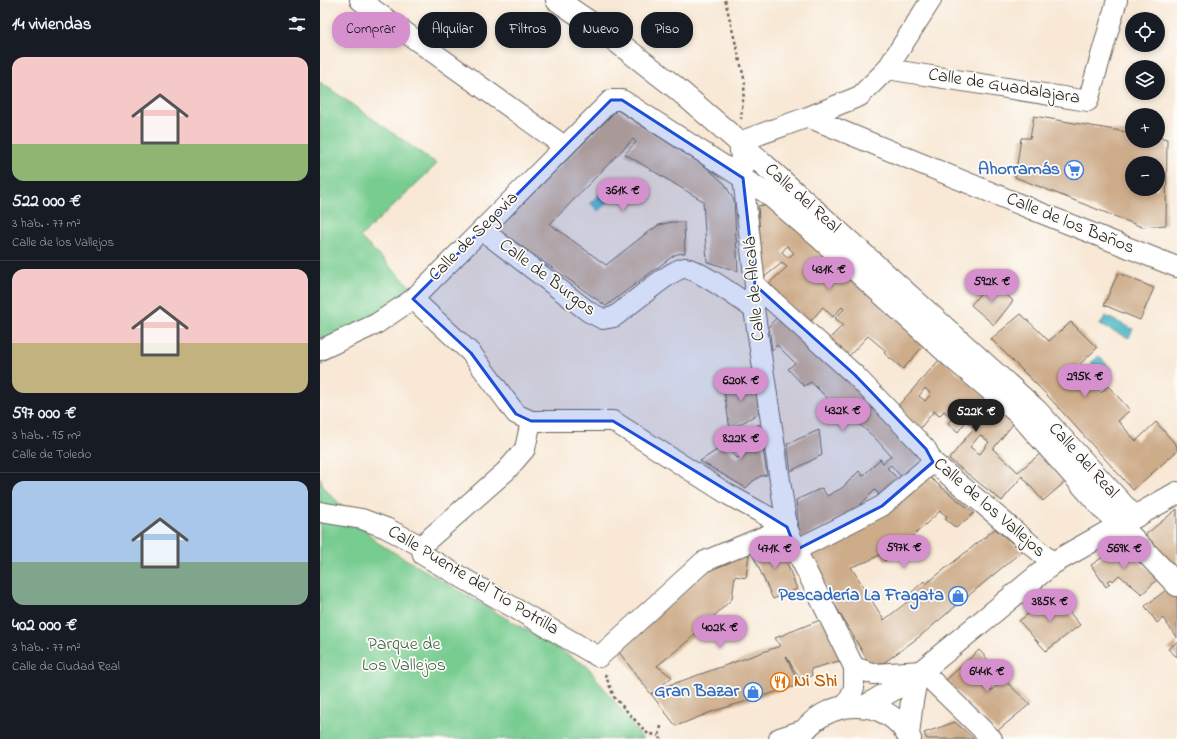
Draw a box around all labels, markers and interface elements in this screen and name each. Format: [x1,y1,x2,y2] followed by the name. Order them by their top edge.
[12,12,91,37] text: 14 viviendas
[332,12,410,48] chip: Comprar
[418,12,487,48] chip: Alquilar
[495,12,561,48] chip: Filtros
[569,12,633,48] chip: Nuevo
[641,12,693,48] chip: Piso
[1125,12,1165,196] map controls
[1125,12,1165,52] button: locate
[286,13,308,35] icon: filters
[1125,60,1165,100] button: layers
[926,62,1082,112] street label: Calle de Guadalajara
[124,83,196,155] icon: home
[1125,108,1165,148] button: +
[1125,156,1165,196] button: −
[978,157,1060,183] place label: Ahorramás
[758,158,846,240] street label: Calle del Real
[1063,159,1085,181] supermarket icon: Ahorramás
[590,178,656,212] pin: 361K €
[606,181,640,200] text: 361K €
[423,186,526,289] street label: Calle de Segovia
[1002,186,1138,262] street label: Calle de los Baños
[12,189,81,214] text: 522 000 €
[12,214,81,233] text: 3 hab. · 77 m²
[12,233,114,252] text: Calle de los Vallejos
[492,233,601,324] street label: Calle de Burgos
[737,236,773,342] street label: Calle de Alcalá
[796,257,862,291] pin: 431K €
[812,260,846,279] text: 431K €
[959,269,1025,303] pin: 592K €
[974,272,1010,291] text: 592K €
[124,295,196,367] icon: home
[1052,364,1118,398] pin: 295K €
[1067,367,1103,386] text: 295K €
[708,368,774,402] pin: 620K €
[723,371,759,390] text: 620K €
[810,398,876,432] pin: 432K €
[943,399,1009,433] pin: 522K €
[12,401,76,426] text: 597 000 €
[825,401,861,420] text: 432K €
[957,402,995,421] text: 522K €
[1042,417,1124,505] street label: Calle del Real
[12,426,81,445] text: 3 hab. · 95 m²
[708,426,774,460] pin: 822K €
[723,429,759,448] text: 822K €
[12,445,91,464] text: Calle de Toledo
[927,452,1051,564] street label: Calle de los Vallejos
[124,507,196,579] icon: home
[382,519,564,643] street label: Calle Puente del Tío Potrilla
[871,535,937,569] pin: 597K €
[742,536,808,570] pin: 471K €
[1091,536,1157,570] pin: 569K €
[886,538,922,557] text: 597K €
[758,539,792,558] text: 471K €
[1106,539,1142,558] text: 569K €
[779,583,944,610] place label: Pescadería La Fragata
[947,585,969,607] shop icon: Pescadería La Fragata
[1017,589,1083,623] pin: 385K €
[1032,592,1068,611] text: 385K €
[12,613,77,638] text: 402 000 €
[687,615,753,649] pin: 402K €
[702,618,738,637] text: 402K €
[362,632,446,679] park label: Parque de Los Vallejos
[12,638,81,657] text: 3 hab. · 77 m²
[12,657,120,676] text: Calle de Ciudad Real
[954,659,1020,693] pin: 644K €
[969,662,1005,681] text: 644K €
[794,669,837,695] place label: Ni Shi
[769,671,791,693] restaurant icon: Ni Shi
[654,679,739,705] place label: Gran Bazar
[742,681,764,703] shop icon: Gran Bazar

